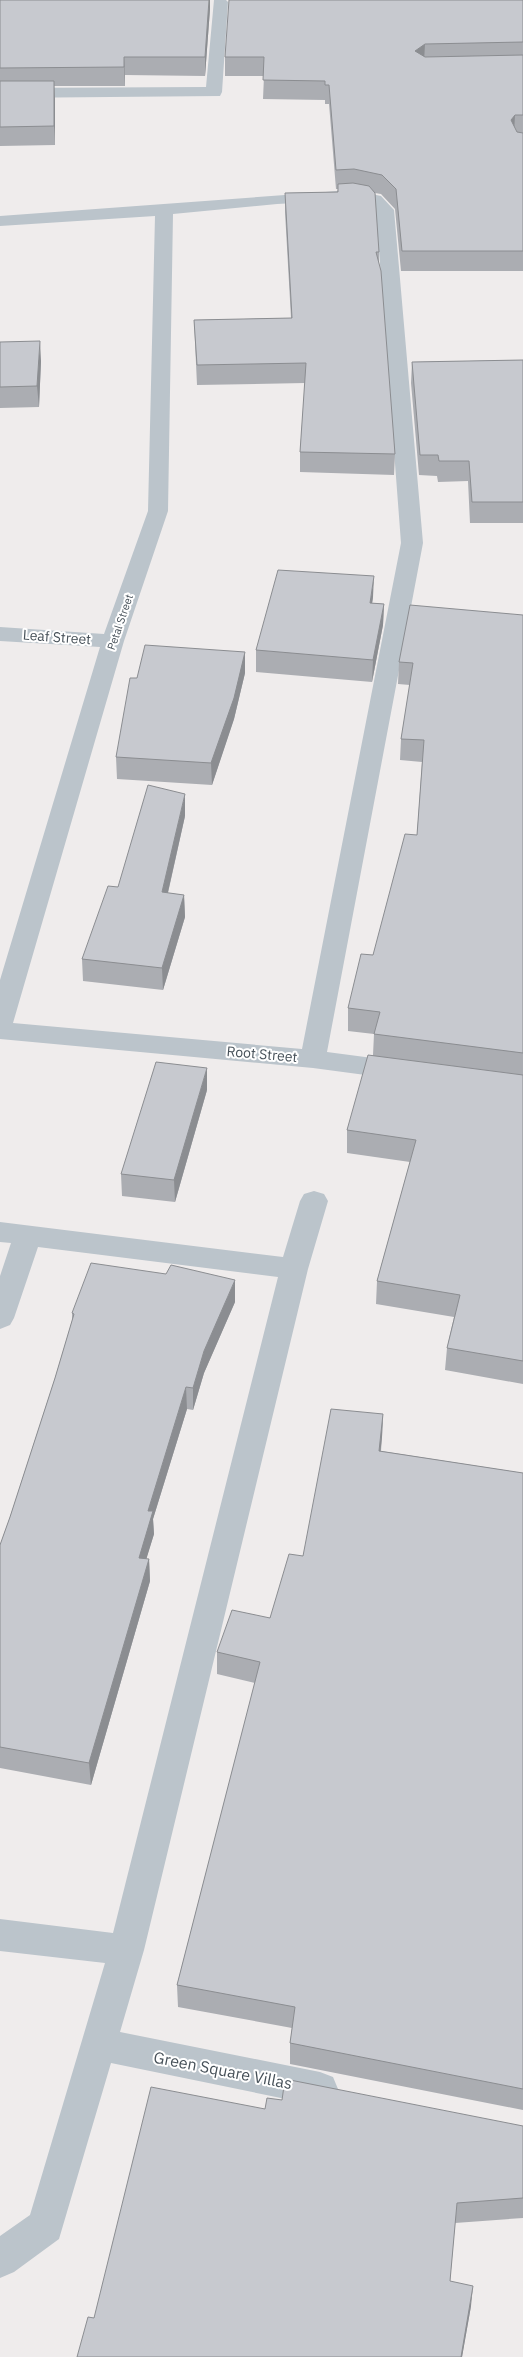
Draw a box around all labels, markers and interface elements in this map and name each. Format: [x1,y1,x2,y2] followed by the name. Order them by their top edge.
[104,592,136,652] street label: Petal Street
[22,626,92,648] street label: Leaf Street
[226,1042,298,1066] street label: Root Street
[152,2047,294,2093] street label: Green Square Villas

